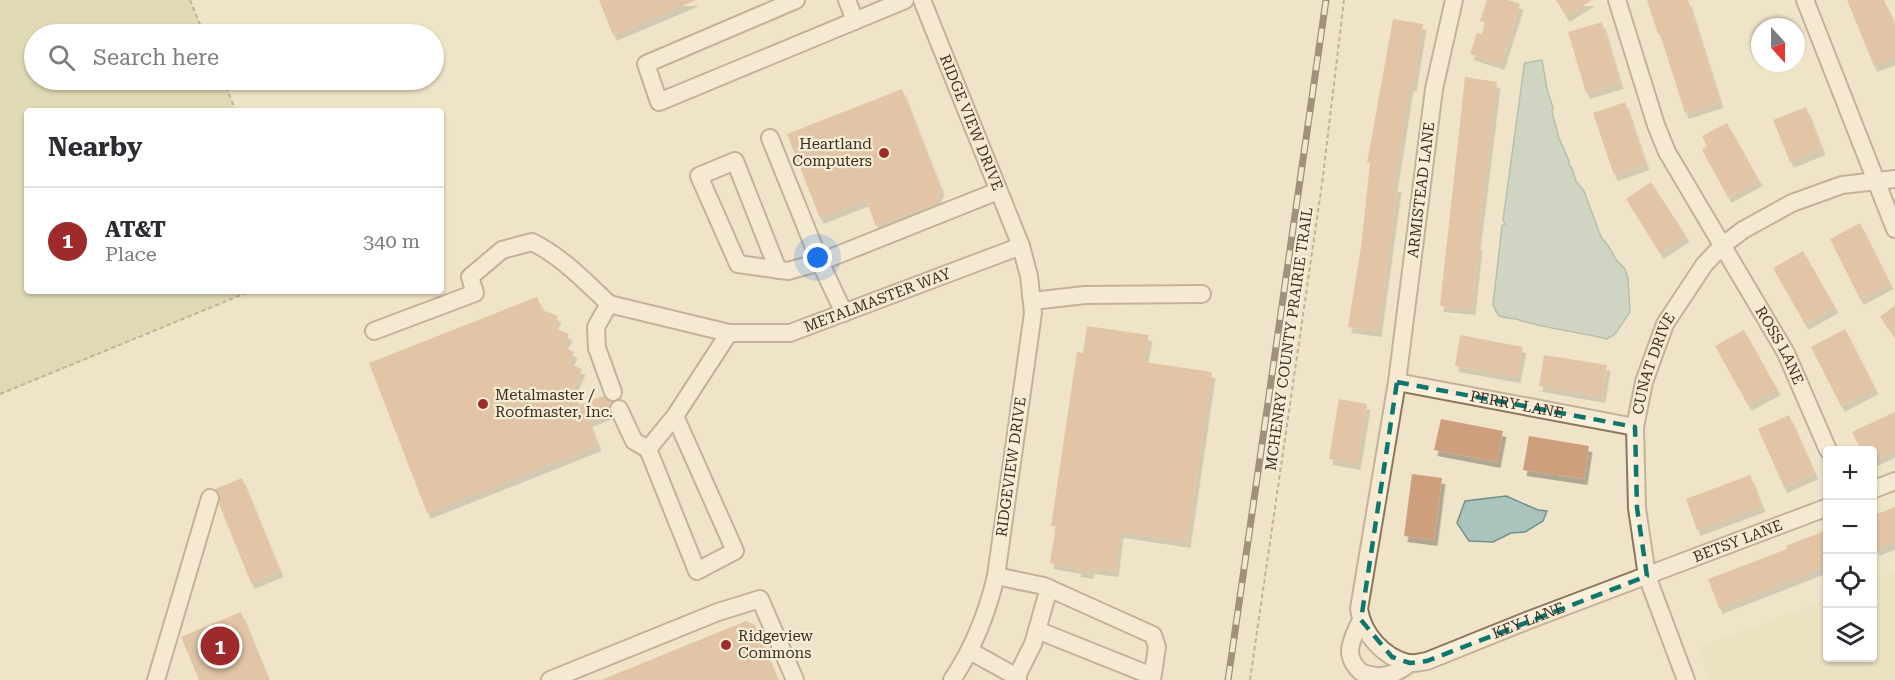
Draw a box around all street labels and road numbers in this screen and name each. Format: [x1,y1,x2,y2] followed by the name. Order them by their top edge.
[936,52,1007,193] street label: RIDGE VIEW DRIVE
[1404,121,1438,259] street label: ARMISTEAD LANE
[1262,206,1316,472] street label: MCHENRY COUNTY PRAIRIE TRAIL
[801,264,954,336] street label: METALMASTER WAY
[1751,303,1807,387] street label: ROSS LANE
[1629,309,1679,416] street label: CUNAT DRIVE
[1469,387,1565,422] street label: PERRY LANE
[992,396,1030,538] street label: RIDGEVIEW DRIVE
[1691,516,1785,566] street label: BETSY LANE
[1490,598,1567,643] street label: KEY LANE

